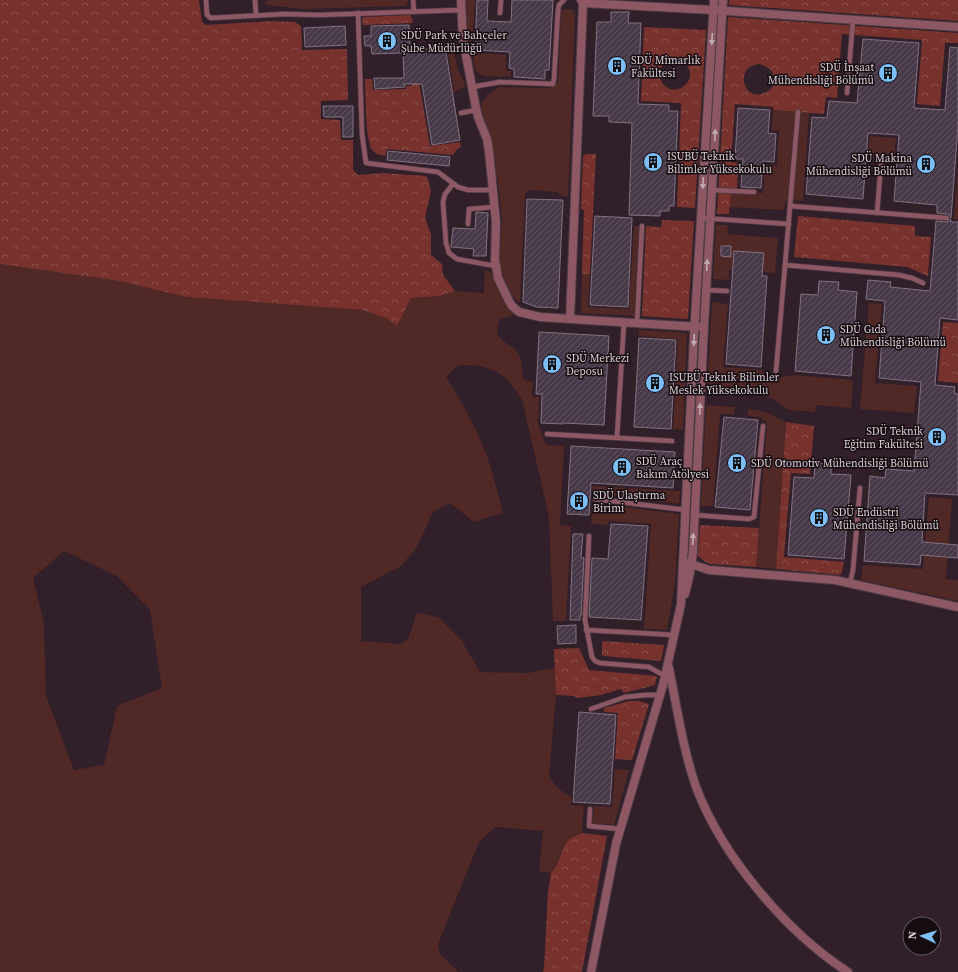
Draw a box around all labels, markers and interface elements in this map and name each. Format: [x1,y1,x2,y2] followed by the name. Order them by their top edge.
[401,27,507,56] place label: SDÜ Park ve Bahçeler Şube Müdürlüğü
[376,30,398,52] building icon: SDÜ Park ve Bahçeler Şube Müdürlüğü
[708,33,715,45] one-way arrow
[631,52,701,81] place label: SDÜ Mimarlık Fakültesi
[606,55,628,77] building icon: SDÜ Mimarlık Fakültesi
[768,59,875,88] place label: SDÜ İnşaat Mühendisliği Bölümü
[877,62,899,84] building icon: SDÜ İnşaat Mühendisliği Bölümü
[712,128,718,141] one-way arrow
[667,148,772,177] place label: ISUBÜ Teknik Bilimler Yüksekokulu
[806,150,913,179] place label: SDÜ Makina Mühendisliği Bölümü
[642,151,664,173] building icon: ISUBÜ Teknik Bilimler Yüksekokulu
[915,153,937,175] building icon: SDÜ Makina Mühendisliği Bölümü
[700,177,707,189] one-way arrow
[704,259,711,271] one-way arrow
[840,321,947,350] place label: SDÜ Gıda Mühendisliği Bölümü
[815,324,837,346] building icon: SDÜ Gıda Mühendisliği Bölümü
[691,334,697,347] one-way arrow
[566,350,629,379] place label: SDÜ Merkezi Deposu
[541,353,563,375] building icon: SDÜ Merkezi Deposu
[669,369,780,398] place label: ISUBÜ Teknik Bilimler Meslek Yüksekokulu
[644,372,666,394] building icon: ISUBÜ Teknik Bilimler Meslek Yüksekokulu
[696,403,703,415] one-way arrow
[844,423,924,452] place label: SDÜ Teknik Eğitim Fakültesi
[926,426,948,448] building icon: SDÜ Teknik Eğitim Fakültesi
[726,452,748,474] building icon: SDÜ Otomotiv Mühendisliği Bölümü
[636,453,709,482] place label: SDÜ Araç Bakım Atölyesi
[751,455,929,471] place label: SDÜ Otomotiv Mühendisliği Bölümü
[611,456,633,478] building icon: SDÜ Araç Bakım Atölyesi
[593,487,666,516] place label: SDÜ Ulaştırma Birimi
[568,490,590,512] building icon: SDÜ Ulaştırma Birimi
[833,504,940,533] place label: SDÜ Endüstri Mühendisliği Bölümü
[808,507,830,529] building icon: SDÜ Endüstri Mühendisliği Bölümü
[690,533,697,545] one-way arrow
[902,916,942,956] north arrow
[905,931,920,940] text: N

